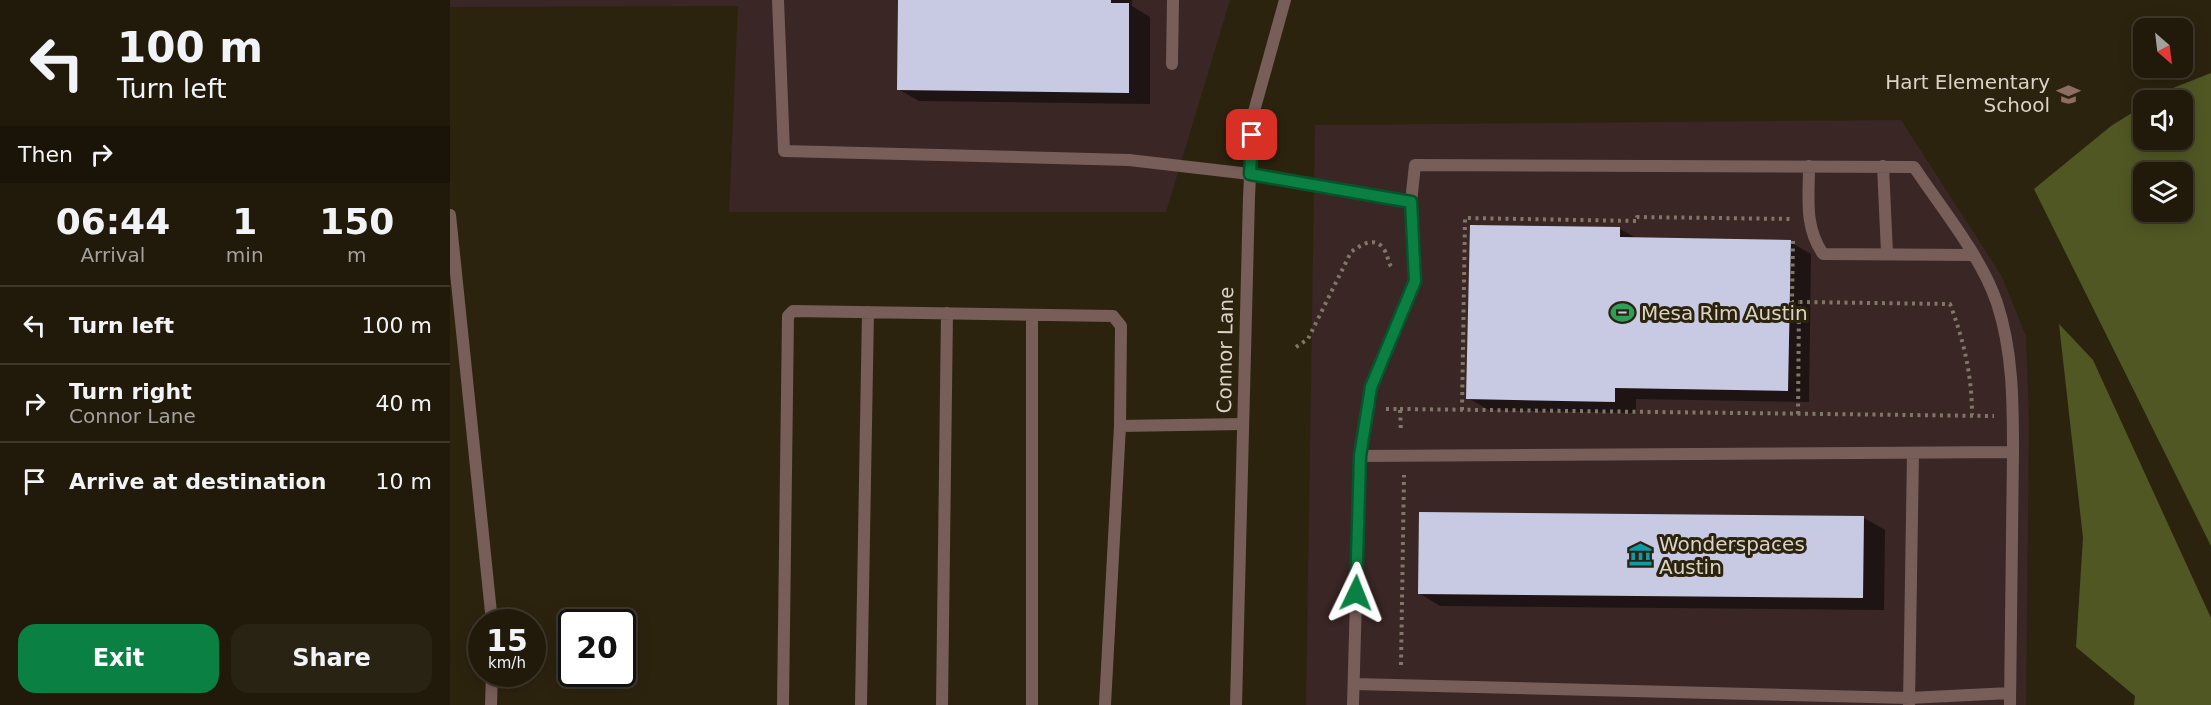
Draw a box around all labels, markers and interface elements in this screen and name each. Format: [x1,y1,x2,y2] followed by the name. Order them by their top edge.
[2133,18,2193,78] north arrow
[2133,18,2193,222] map controls
[117,23,263,72] text: 100 m
[18,24,96,102] icon: left
[1885,70,2050,117] place label: Hart Elementary School
[117,73,227,104] text: Turn left
[2055,81,2081,107] school or university icon: Hart Elementary School
[2133,90,2193,150] button: sound
[1226,109,1277,160] pin
[1235,118,1268,151] icon: arrive
[85,138,118,171] icon: right
[18,142,73,167] text: Then
[2133,162,2193,222] button: layers
[56,201,170,242] text: 06:44
[232,201,257,242] text: 1
[319,201,394,242] text: 150
[80,243,145,267] text: Arrival
[226,243,264,267] text: min
[347,243,367,267] text: m
[1212,286,1238,414] street label: Connor Lane
[1610,300,1636,326] sports icon: Mesa Rim Austin
[1641,301,1808,325] place label: Mesa Rim Austin
[18,309,51,342] icon: left
[69,313,174,338] text: Turn left
[362,313,432,338] text: 100 m
[69,379,192,404] text: Turn right
[18,387,51,420] icon: right
[376,391,432,416] text: 40 m
[69,404,196,428] text: Connor Lane
[18,465,51,498] icon: arrive
[69,469,326,494] text: Arrive at destination
[376,469,432,494] text: 10 m
[1659,532,1805,579] place label: Wonderspaces Austin
[1628,542,1654,568] museum icon: Wonderspaces Austin
[1324,561,1388,625] position arrow
[558,609,636,687] speed limit sign: 20
[486,623,528,658] text: 15
[18,624,219,693] button: Exit
[231,624,432,693] button: Share
[488,654,526,672] text: km/h

